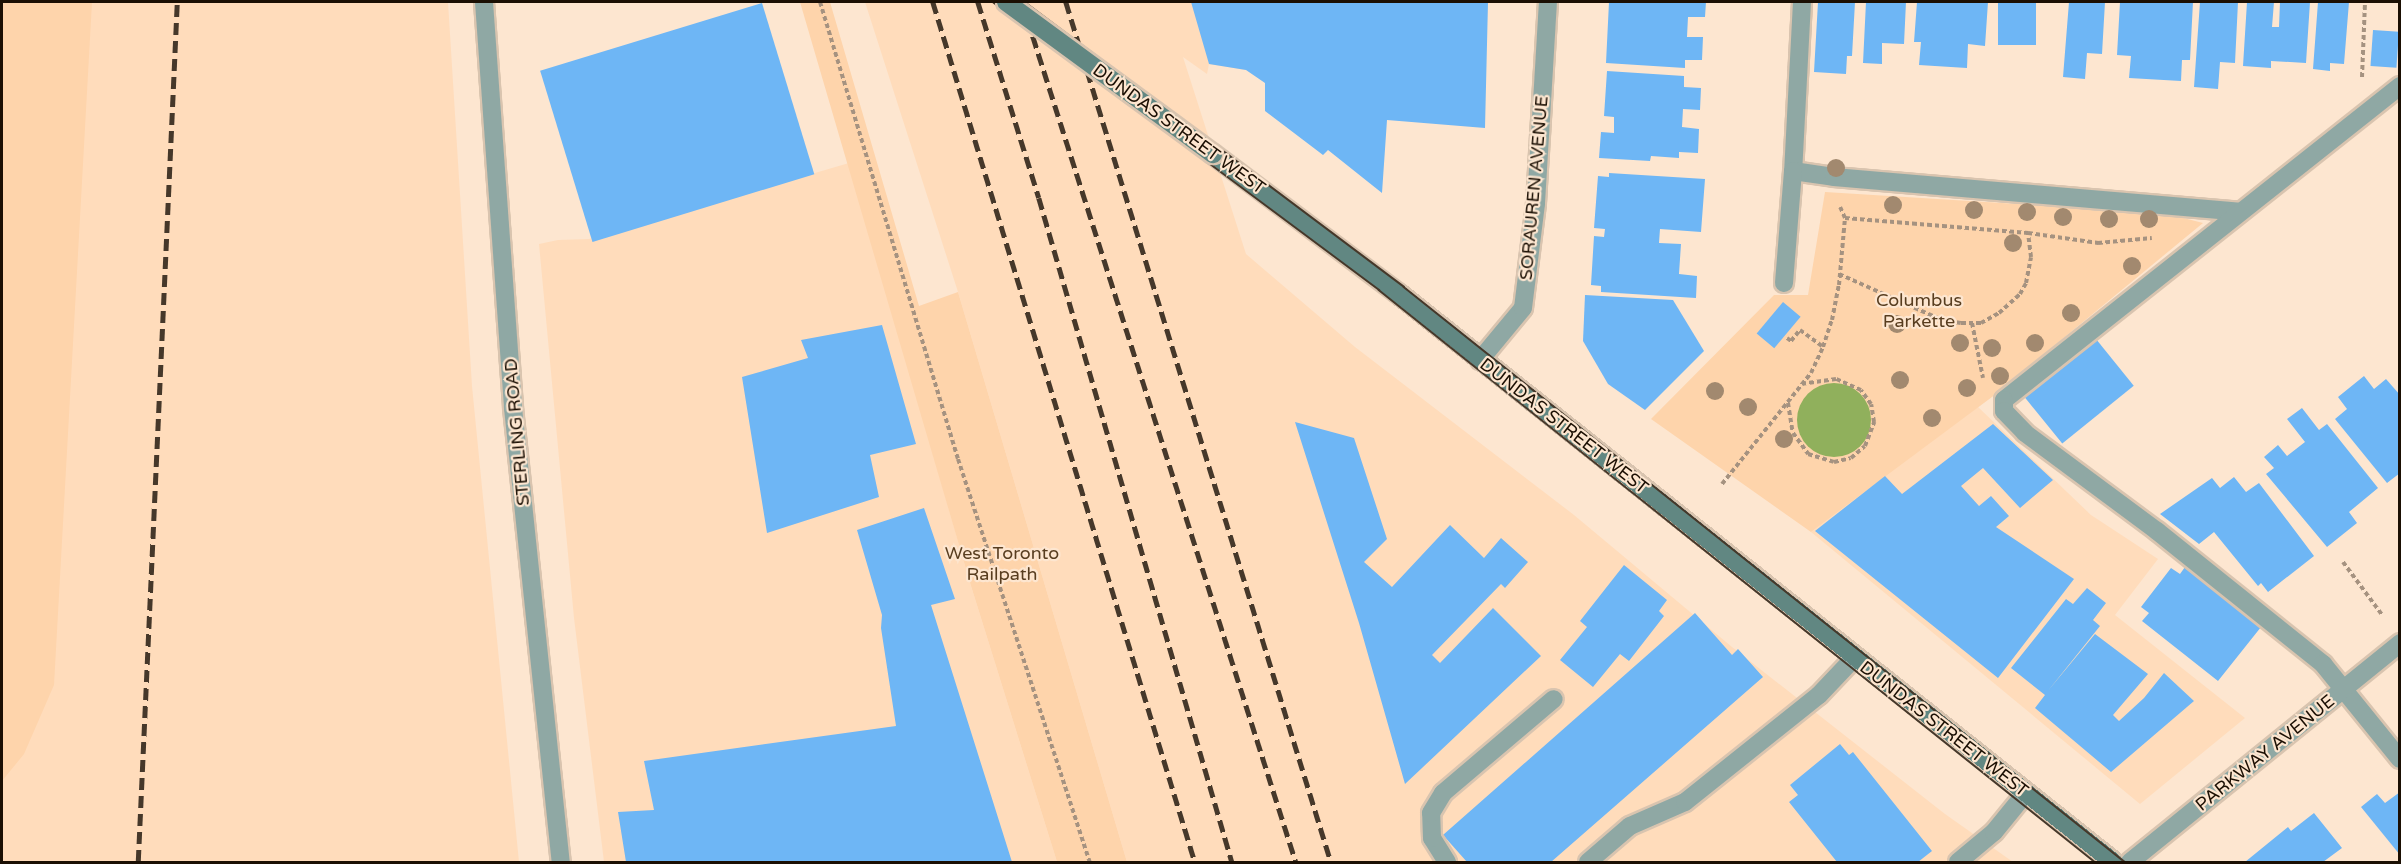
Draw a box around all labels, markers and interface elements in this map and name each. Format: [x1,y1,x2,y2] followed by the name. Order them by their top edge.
[1089,59,1269,199] street label: DUNDAS STREET WEST
[1515,95,1553,281] street label: SORAUREN AVENUE
[1876,290,1962,332] park label: Columbus Parkette
[1475,353,1653,499] street label: DUNDAS STREET WEST
[500,357,534,507] street label: STERLING ROAD
[945,543,1059,586] park label: West Toronto Railpath
[1855,656,2033,802] street label: DUNDAS STREET WEST
[2191,690,2339,816] street label: PARKWAY AVENUE

